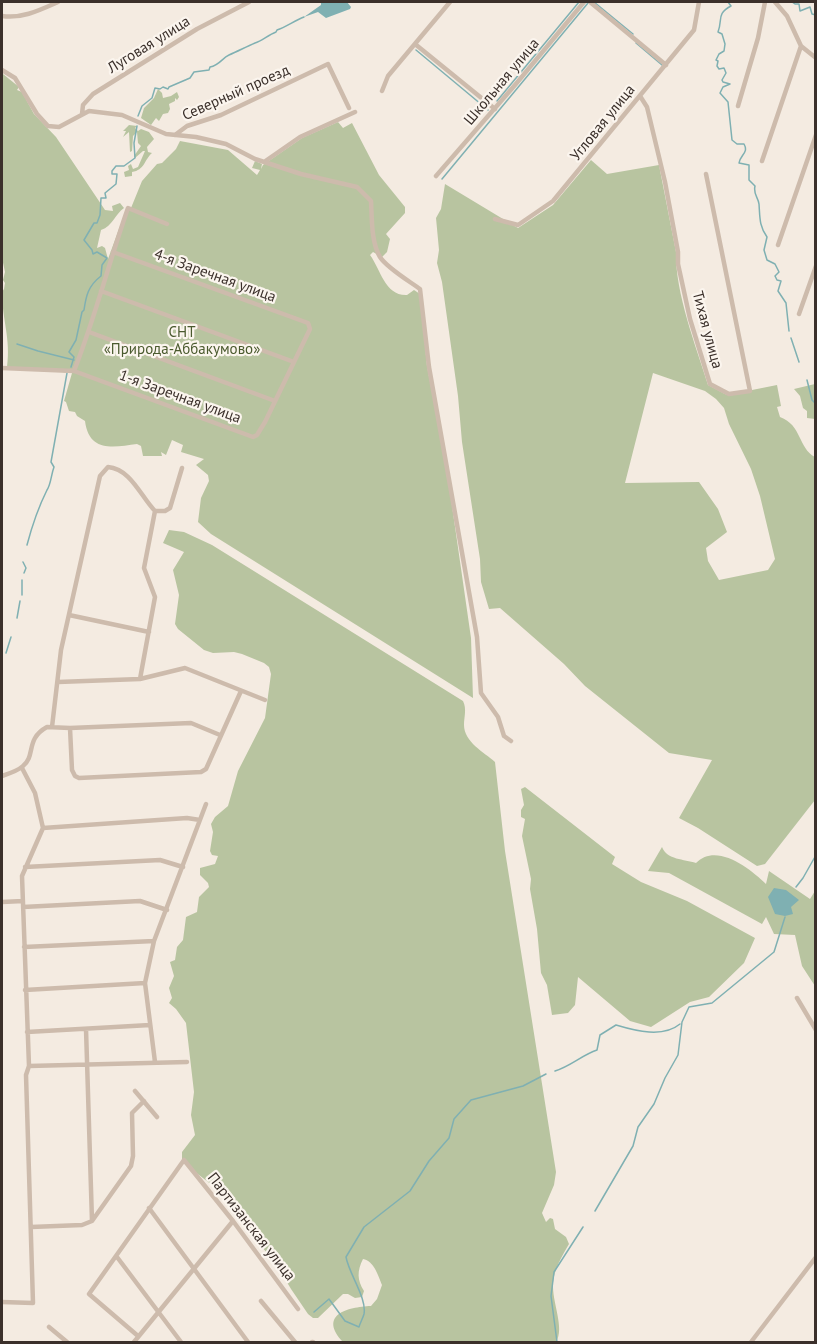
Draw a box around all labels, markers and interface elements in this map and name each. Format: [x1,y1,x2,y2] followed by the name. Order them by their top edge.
[104,12,194,78] street label: Луговая улица
[461,35,543,129] street label: Школьная улица
[180,61,292,125] street label: Северный проезд
[567,81,639,165] street label: Угловая улица
[152,246,278,306] street label: 4-я Заречная улица
[688,289,726,371] street label: Тихая улица
[104,324,260,359] park label: СНТ «Природа-Аббакумово»
[117,367,243,427] street label: 1-я Заречная улица
[203,1169,299,1285] street label: Партизанская улица

